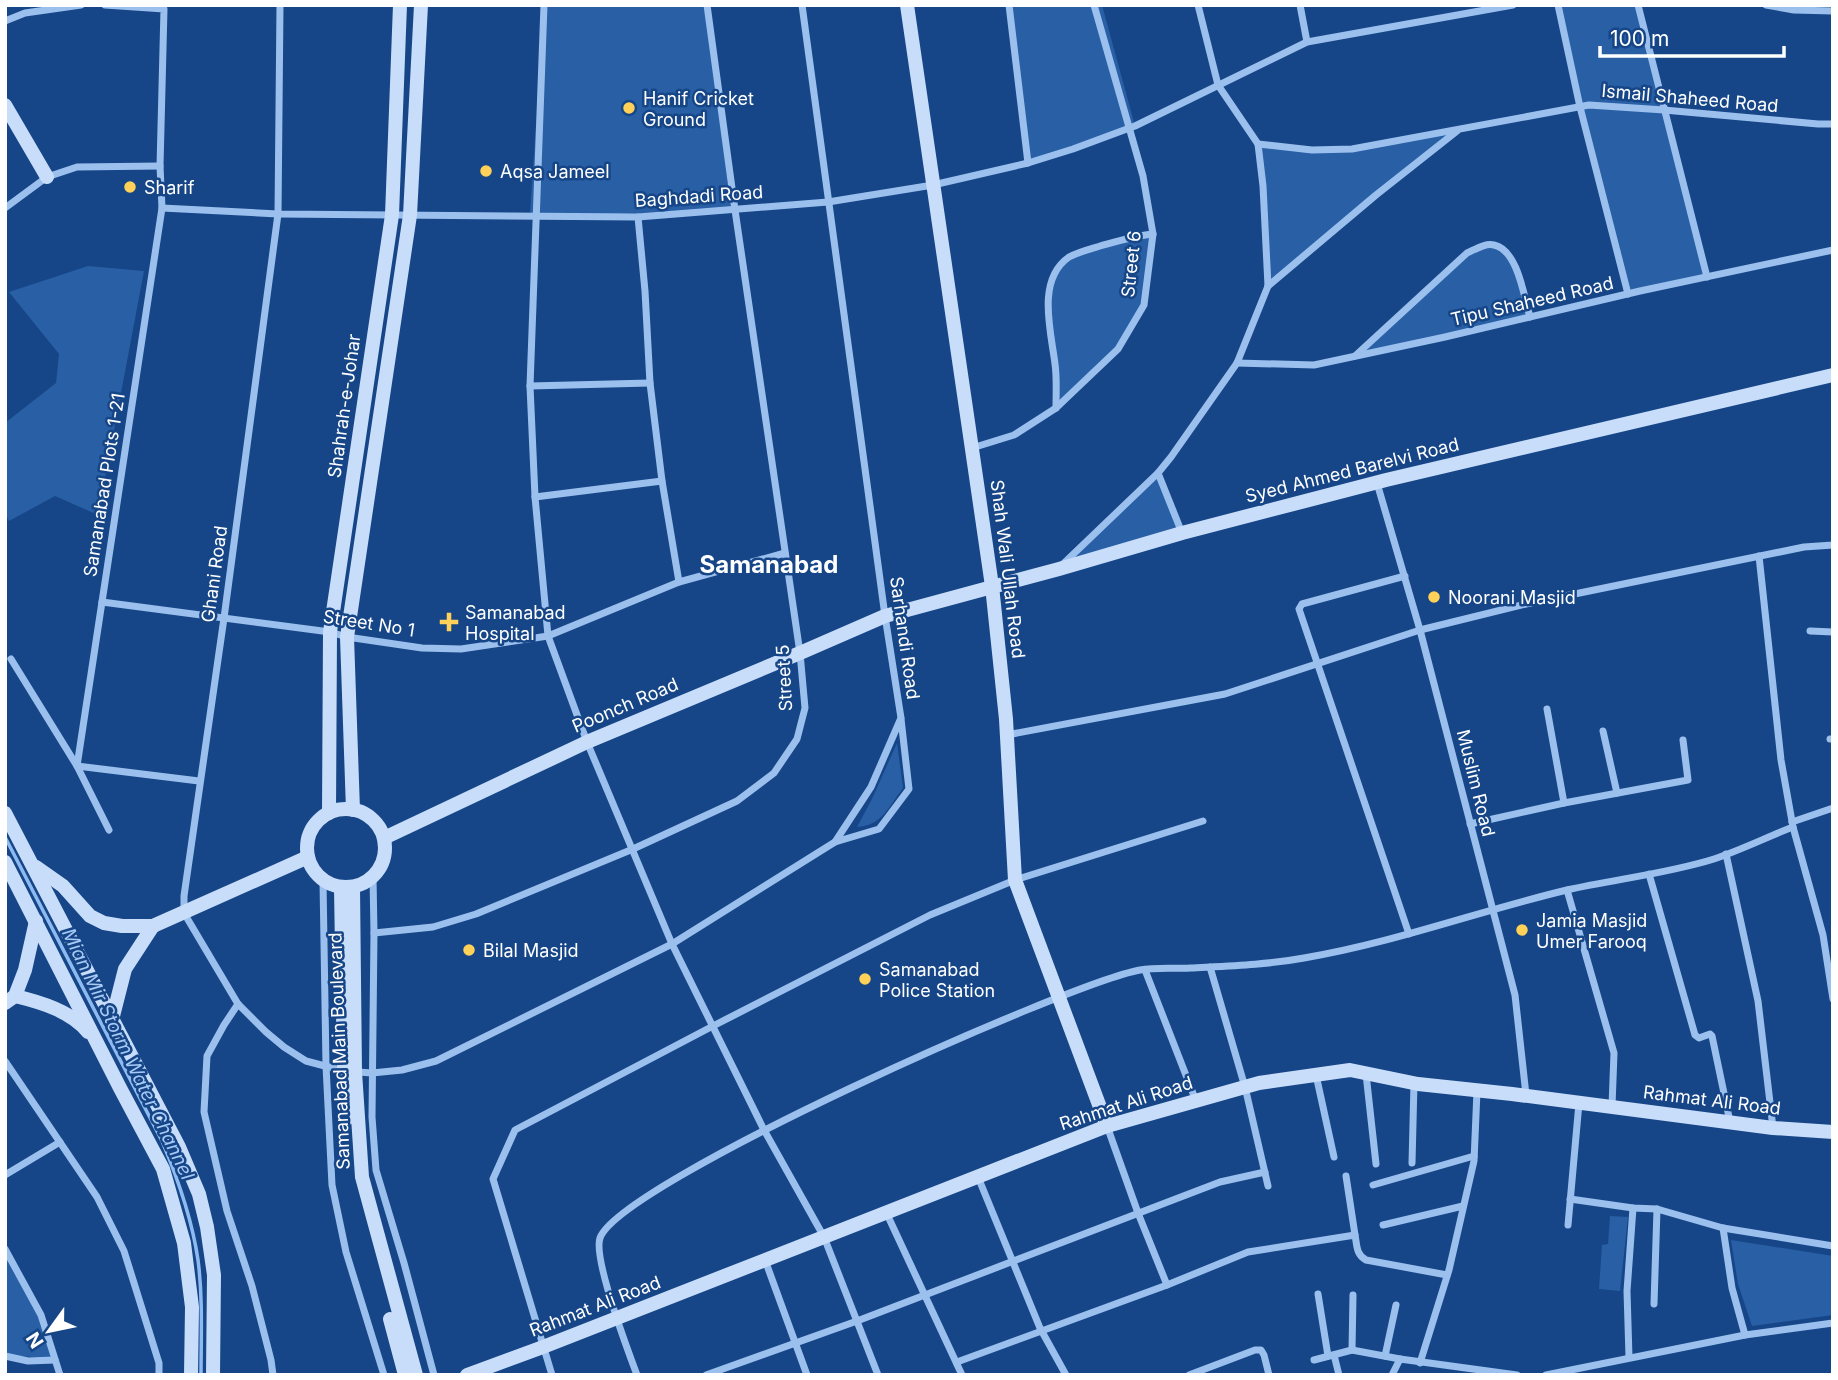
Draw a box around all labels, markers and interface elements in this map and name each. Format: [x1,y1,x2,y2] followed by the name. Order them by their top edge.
[1600,14,1784,58] scale bar
[1610,26,1669,51] text: 100 m
[1601,80,1779,116] street label: Ismail Shaheed Road
[643,88,754,130] place label: Hanif Cricket Ground
[621,100,637,116] marker: Hanif Cricket Ground
[500,161,610,182] place label: Aqsa Jameel
[478,163,494,179] marker: Aqsa Jameel
[144,177,195,198] place label: Sharif
[122,179,138,195] marker: Sharif
[634,181,764,211] street label: Baghdadi Road
[1117,230,1145,298] street label: Street 6
[1449,272,1615,330] street label: Tipu Shaheed Road
[323,332,365,479] street label: Shahrah-e-Johar
[79,392,129,578] street label: Samanabad Plots 1-21
[1243,433,1461,507] street label: Syed Ahmed Barelvi Road
[987,478,1029,660] street label: Shah Wali Ullah Road
[197,524,231,624] street label: Ghani Road
[700,550,838,579] district label: Samanabad
[886,575,924,701] street label: Sarhandi Road
[1448,587,1576,608] place label: Noorani Masjid
[1426,589,1442,605] marker: Noorani Masjid
[465,602,566,644] place label: Samanabad Hospital
[322,605,416,641] street label: Street No 1
[439,612,459,632] marker: Samanabad Hospital
[772,644,796,712] street label: Street 5
[569,673,681,737] street label: Poonch Road
[1453,727,1499,839] street label: Muslim Road
[1536,910,1647,952] place label: Jamia Masjid Umer Farooq
[1514,922,1530,938] marker: Jamia Masjid Umer Farooq
[57,924,199,1184] water label: Mian Mir Storm Water Channel
[324,932,354,1170] street label: Samanabad Main Boulevard
[483,940,579,961] place label: Bilal Masjid
[461,942,477,958] marker: Bilal Masjid
[879,959,995,1001] place label: Samanabad Police Station
[857,971,873,987] marker: Samanabad Police Station
[1057,1072,1195,1134] street label: Rahmat Ali Road
[1642,1081,1782,1119] street label: Rahmat Ali Road
[526,1271,664,1341] street label: Rahmat Ali Road
[14,1296,84,1366] north arrow
[22,1328,49,1352] text: N

